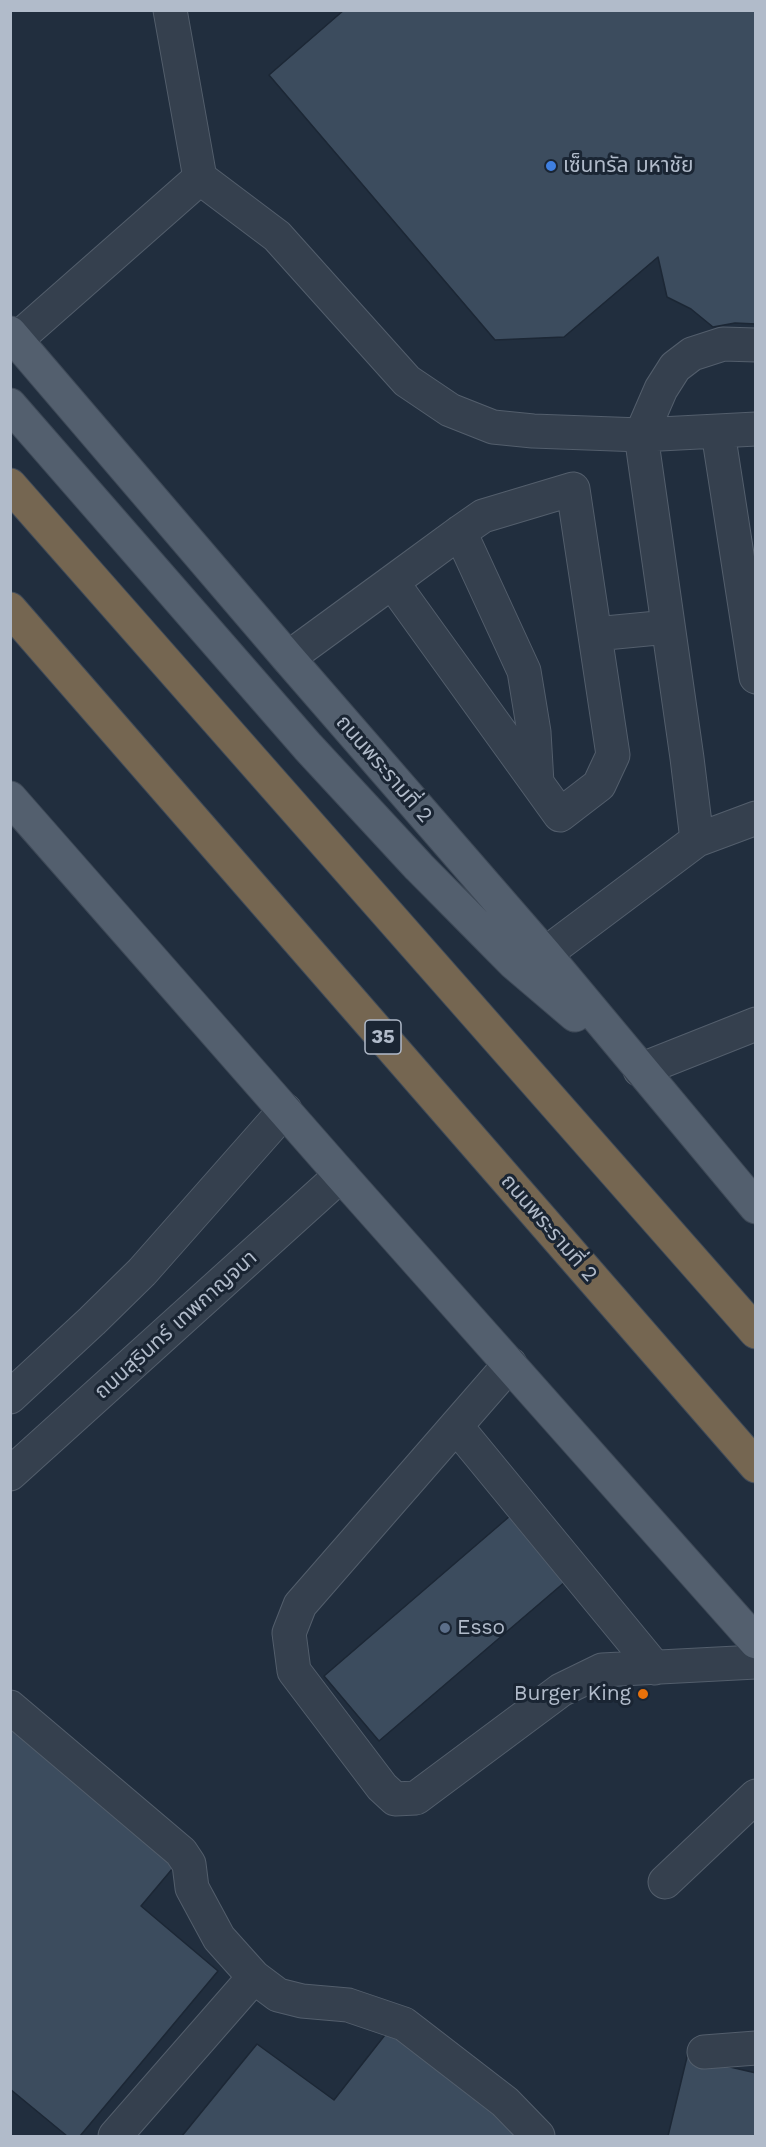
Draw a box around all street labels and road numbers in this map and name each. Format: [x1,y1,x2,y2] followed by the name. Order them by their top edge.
[330,710,438,828] street label: ถนนพระรามที่ 2
[365,1020,401,1054] road number: 35
[495,1169,603,1287] street label: ถนนพระรามที่ 2
[90,1245,262,1405] street label: ถนนสุรินทร์ เทพกาญจนา

